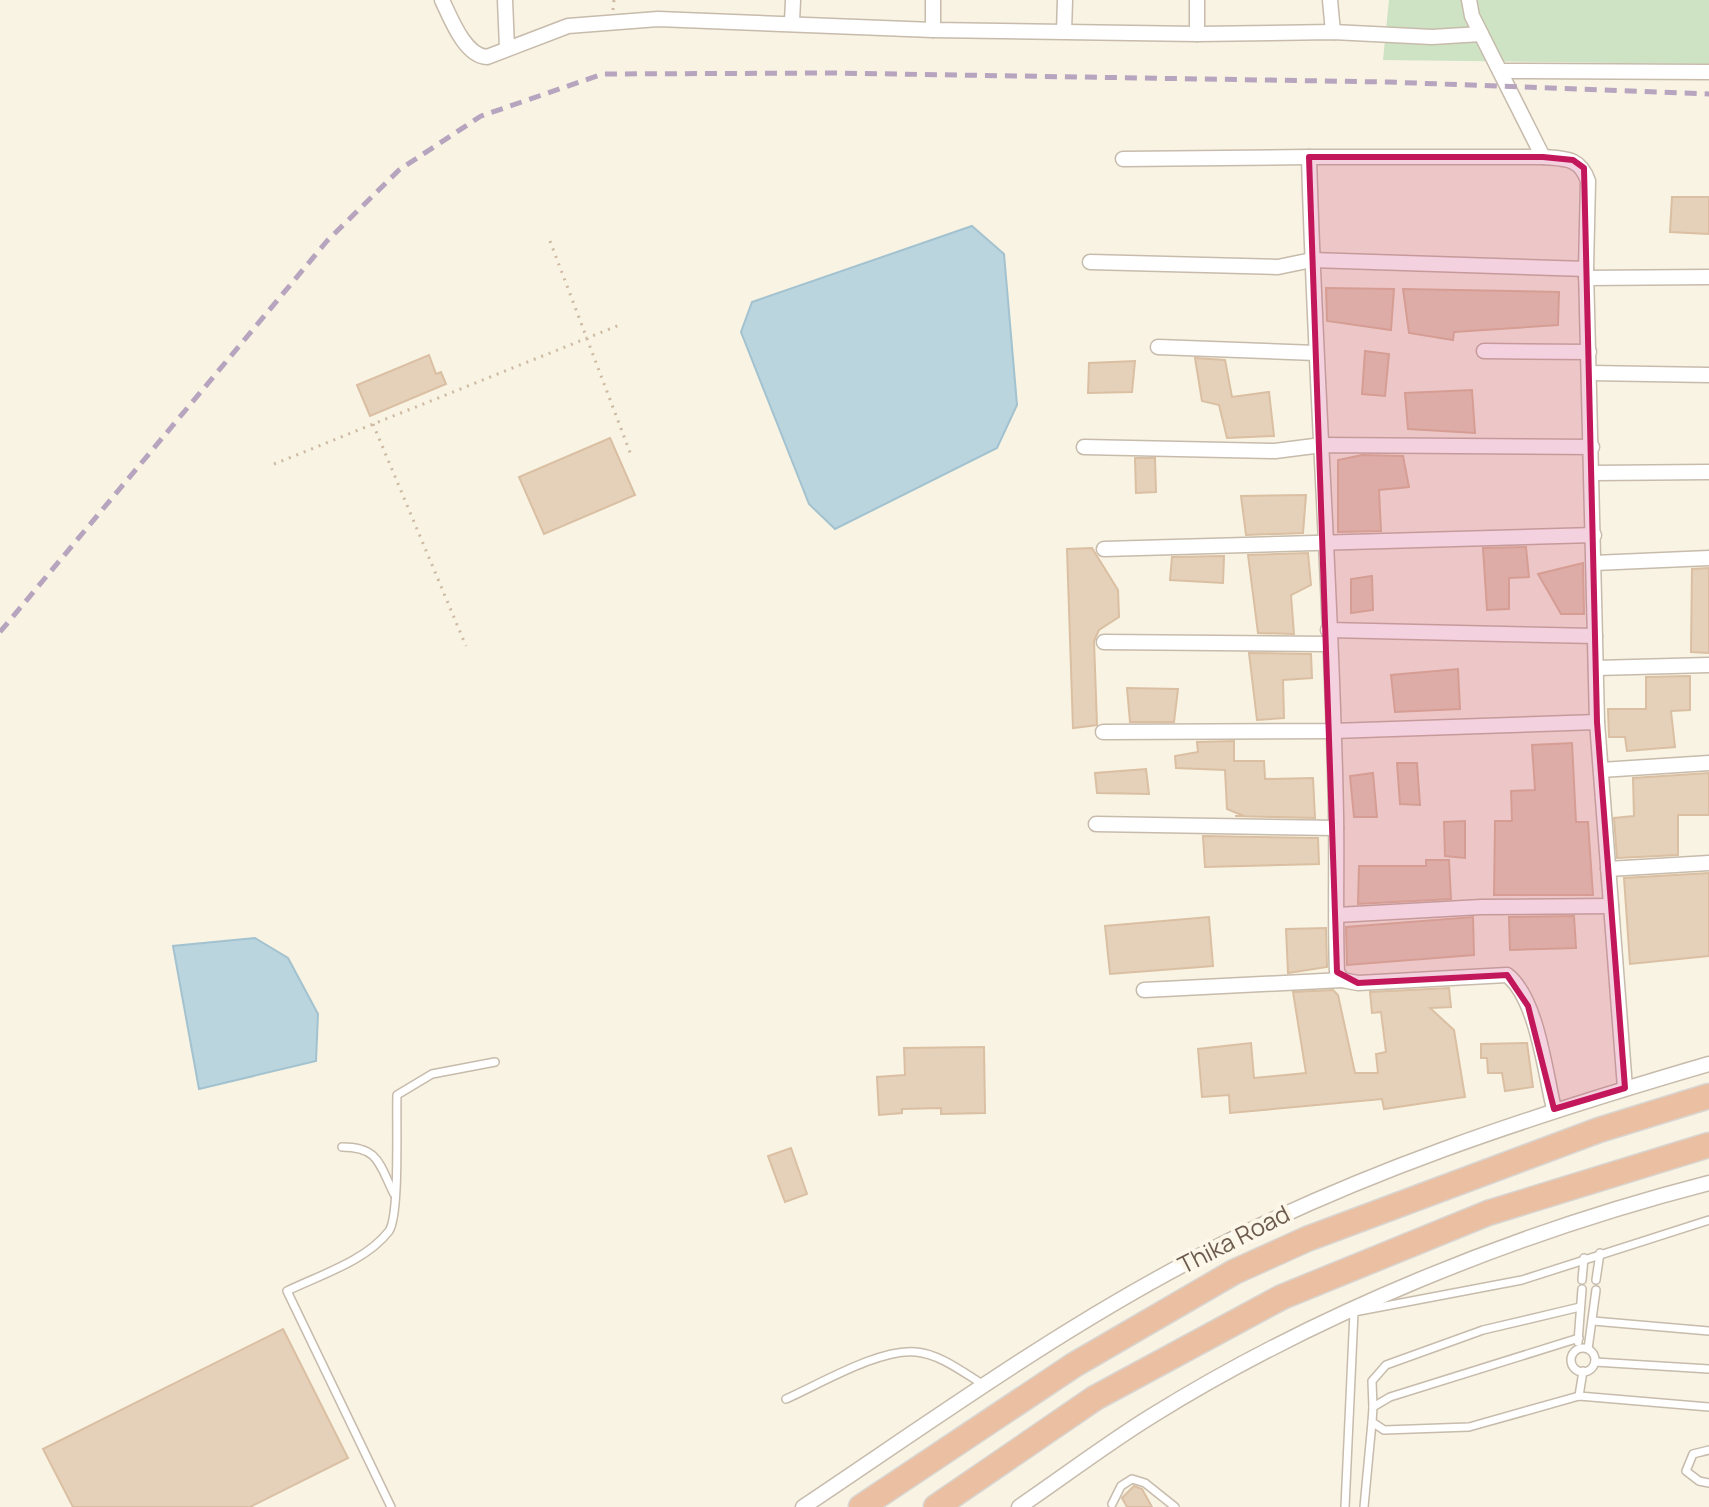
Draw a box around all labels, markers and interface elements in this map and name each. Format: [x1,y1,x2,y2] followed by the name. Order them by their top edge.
[1172,1196,1295,1281] street label: Thika Road

